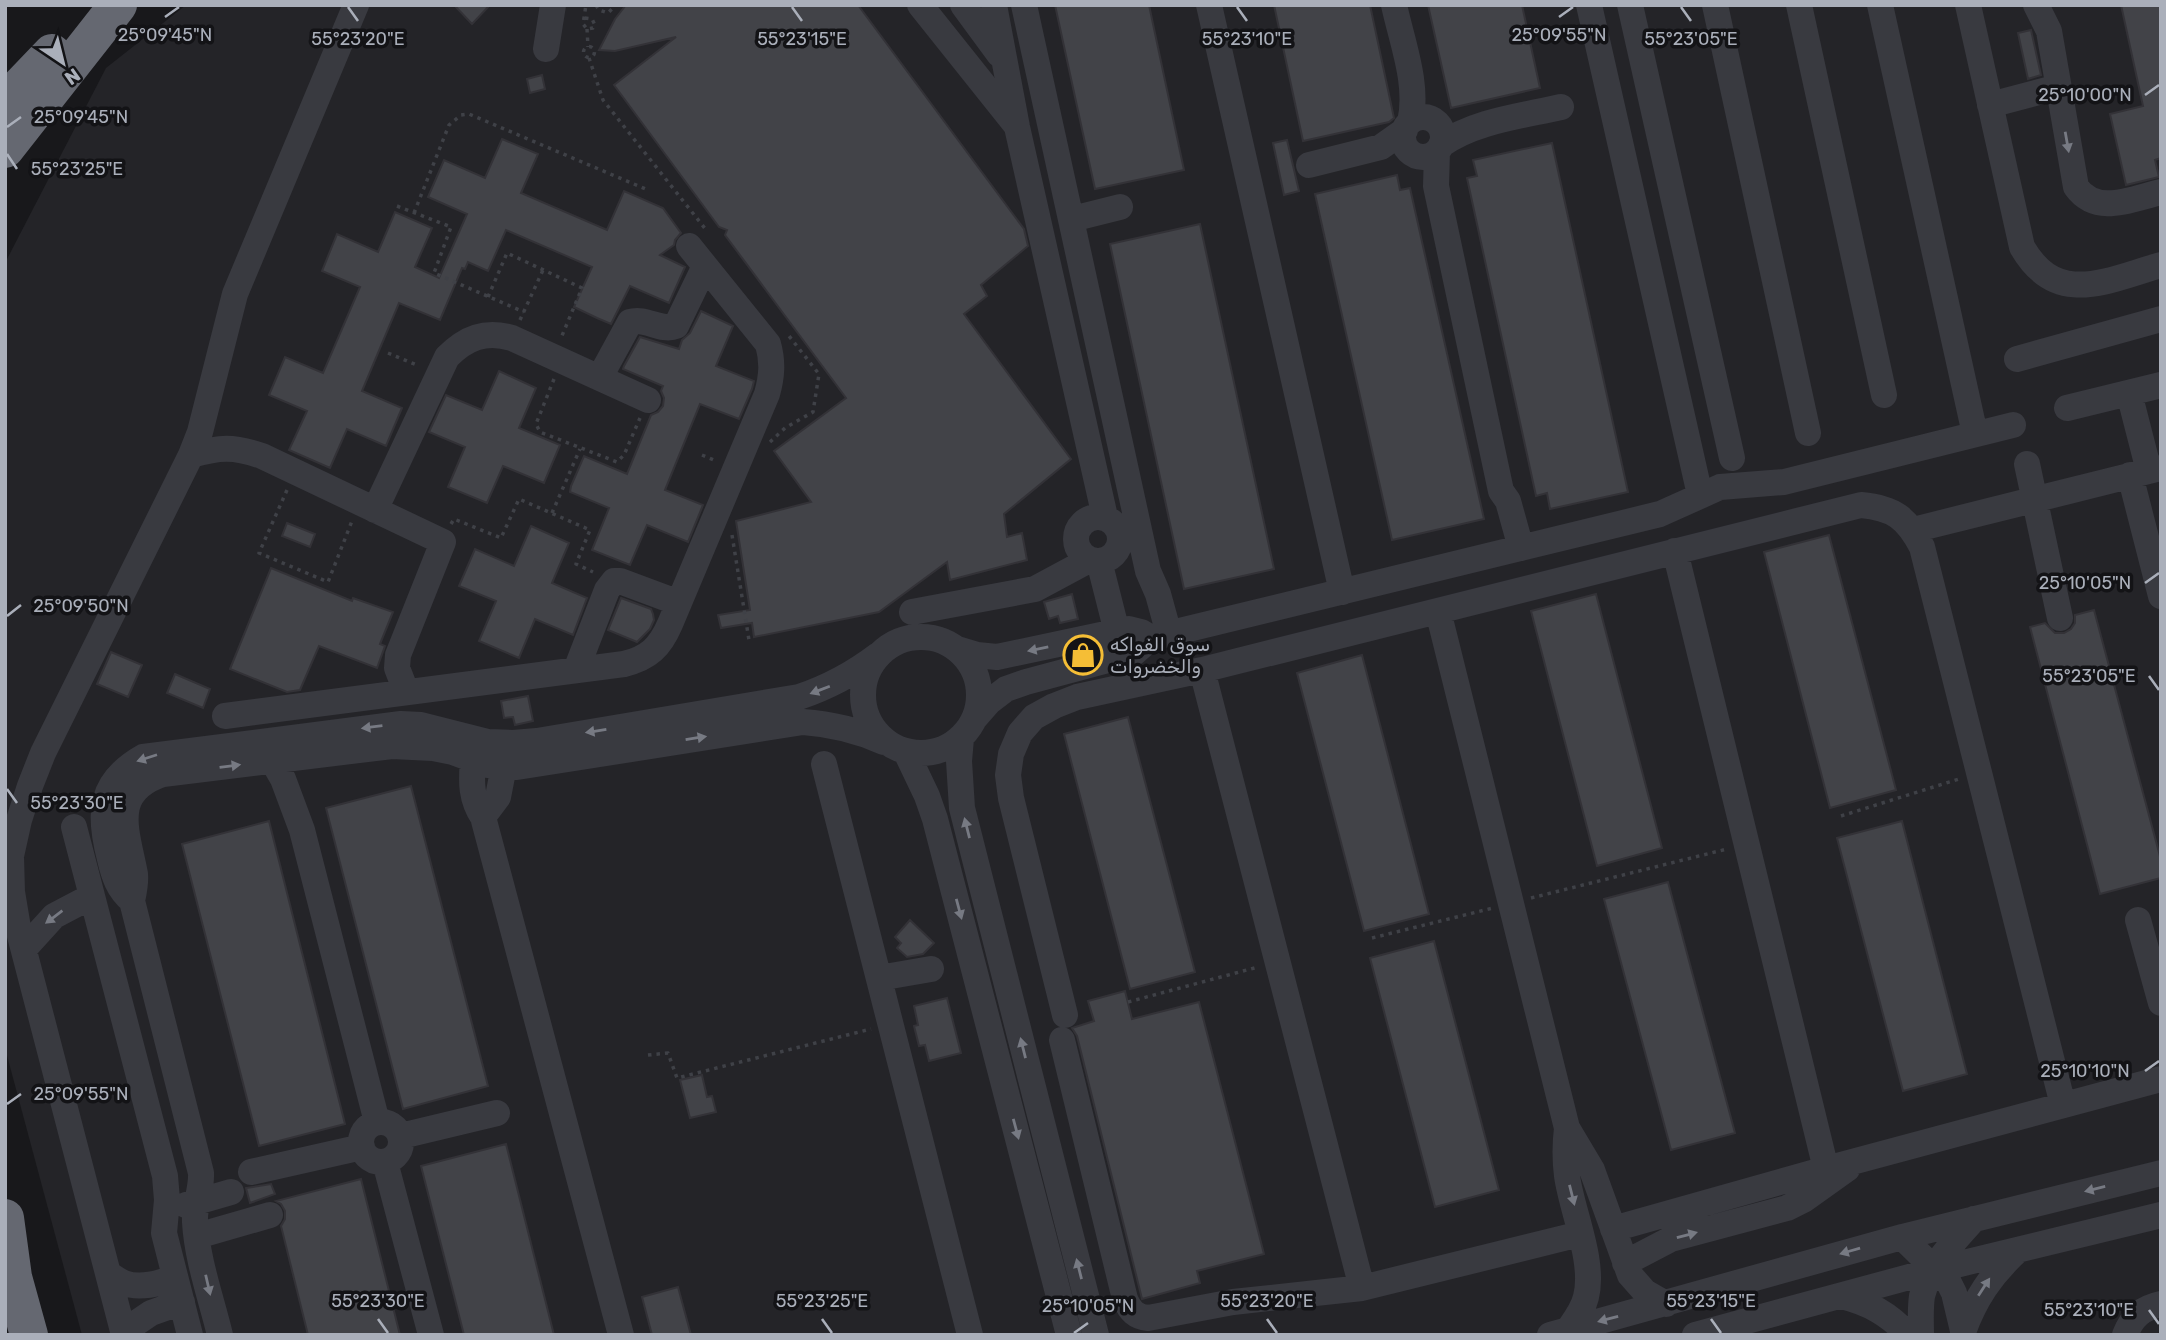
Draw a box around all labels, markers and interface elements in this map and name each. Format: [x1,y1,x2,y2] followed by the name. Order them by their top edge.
[118,24,212,46] text: 25°09'45"N
[1512,24,1606,46] text: 25°09'55"N
[28,28,98,98] north arrow
[311,28,405,50] text: 55°23'20"E
[757,28,847,50] text: 55°23'15"E
[1202,28,1292,50] text: 55°23'10"E
[1644,28,1738,50] text: 55°23'05"E
[60,63,85,90] text: N
[2038,84,2132,106] text: 25°10'00"N
[34,106,128,128] text: 25°09'45"N
[2062,131,2073,153] one-way arrow
[31,158,123,180] text: 55°23'25"E
[2039,572,2131,594] text: 25°10'05"N
[33,595,129,617] text: 25°09'50"N
[1110,633,1210,678] place label: سوق الفواكه والخضروات
[1062,634,1104,676] shop icon: سوق الفواكه والخضروات
[1027,644,1049,655] one-way arrow
[2042,665,2136,687] text: 55°23'05"E
[809,684,830,695] one-way arrow
[361,722,383,733] one-way arrow
[585,726,607,737] one-way arrow
[686,732,708,743] one-way arrow
[137,753,158,763] one-way arrow
[219,760,241,771] one-way arrow
[30,792,124,814] text: 55°23'30"E
[961,817,972,839] one-way arrow
[954,898,965,920] one-way arrow
[46,910,64,925] one-way arrow
[1017,1037,1028,1059] one-way arrow
[2040,1060,2130,1082] text: 25°10'10"N
[34,1083,128,1105] text: 25°09'55"N
[1011,1119,1022,1141] one-way arrow
[1566,1184,1577,1206] one-way arrow
[2083,1184,2105,1195] one-way arrow
[1677,1229,1698,1239] one-way arrow
[1840,1247,1861,1257] one-way arrow
[1073,1258,1084,1280] one-way arrow
[203,1274,214,1296] one-way arrow
[1978,1278,1991,1297] one-way arrow
[331,1290,425,1312] text: 55°23'30"E
[776,1290,868,1312] text: 55°23'25"E
[1220,1290,1314,1312] text: 55°23'20"E
[1666,1290,1756,1312] text: 55°23'15"E
[1042,1295,1134,1317] text: 25°10'05"N
[2044,1299,2134,1321] text: 55°23'10"E
[1597,1315,1618,1325] one-way arrow

